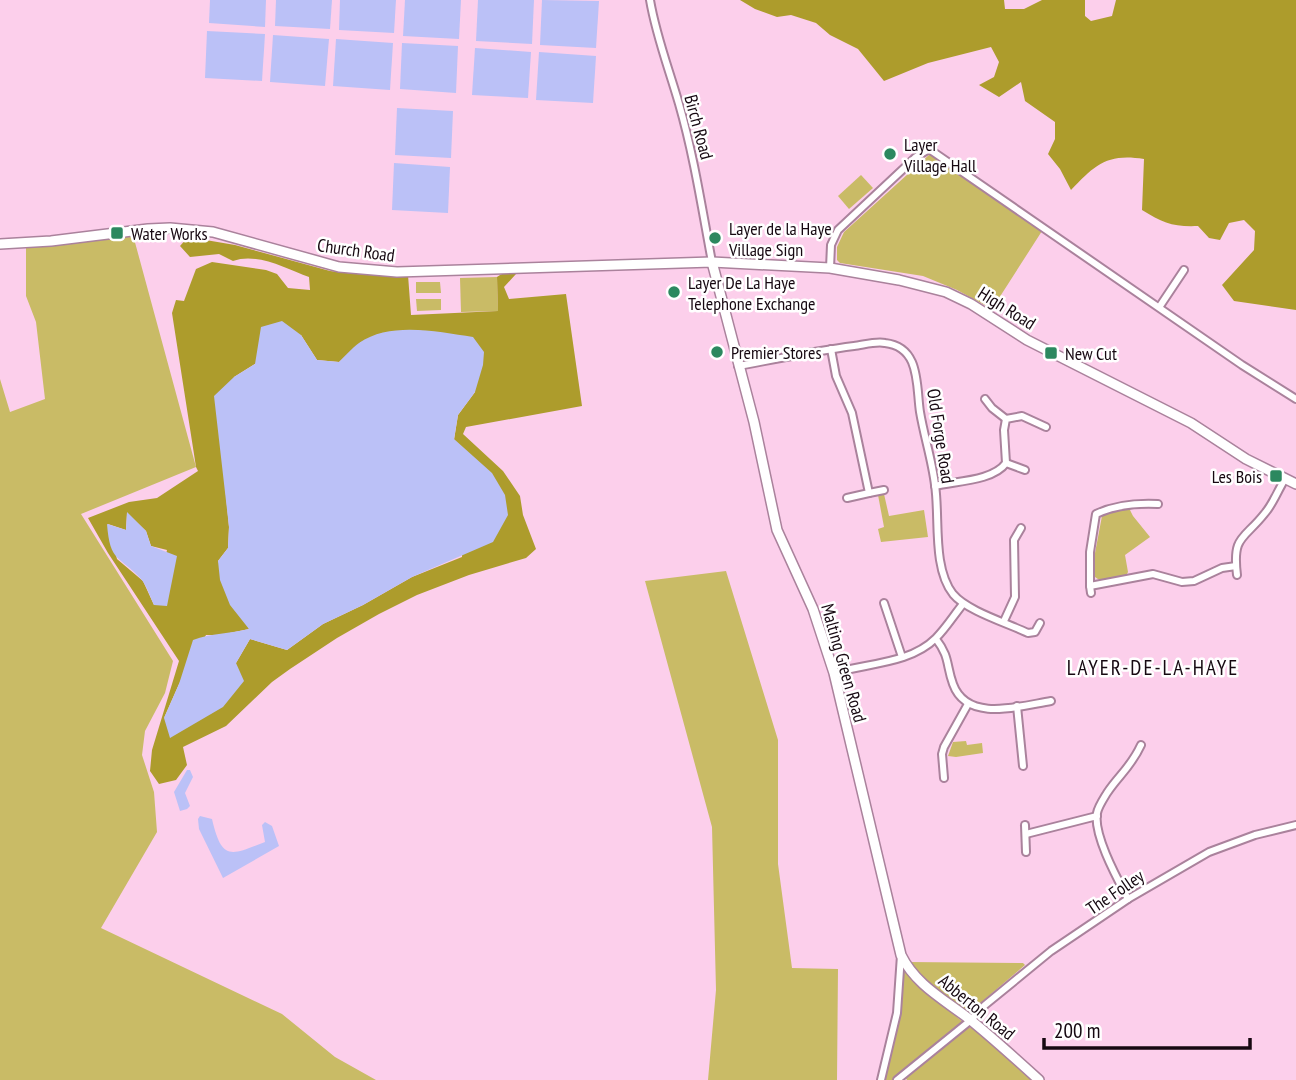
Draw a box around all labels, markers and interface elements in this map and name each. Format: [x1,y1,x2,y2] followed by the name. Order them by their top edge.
[679,92,719,162] street label: Birch Road
[903,133,977,177] place label: Layer Village Hall
[882,146,898,162] marker: Layer Village Hall
[728,217,832,261] place label: Layer de la Haye Village Sign
[131,222,208,245] place label: Water Works
[109,225,125,241] marker: Water Works
[707,230,723,246] marker: Layer de la Haye Village Sign
[316,233,396,267] street label: Church Road
[688,271,815,315] place label: Layer De La Haye Telephone Exchange
[974,281,1040,335] street label: High Road
[666,284,682,300] marker: Layer De La Haye Telephone Exchange
[731,341,822,364] place label: Premier Stores
[1065,342,1117,365] place label: New Cut
[709,344,725,360] marker: Premier Stores
[1043,345,1059,361] marker: New Cut
[922,387,960,485] street label: Old Forge Road
[1212,465,1262,488] place label: Les Bois
[1268,468,1284,484] marker: Les Bois
[816,601,872,725] street label: Malting Green Road
[1067,654,1239,681] district label: LAYER-DE-LA-HAYE
[1082,864,1148,920] street label: The Folley
[934,969,1020,1045] street label: Abberton Road
[1044,1006,1250,1050] scale bar
[1054,1017,1100,1044] text: 200 m

